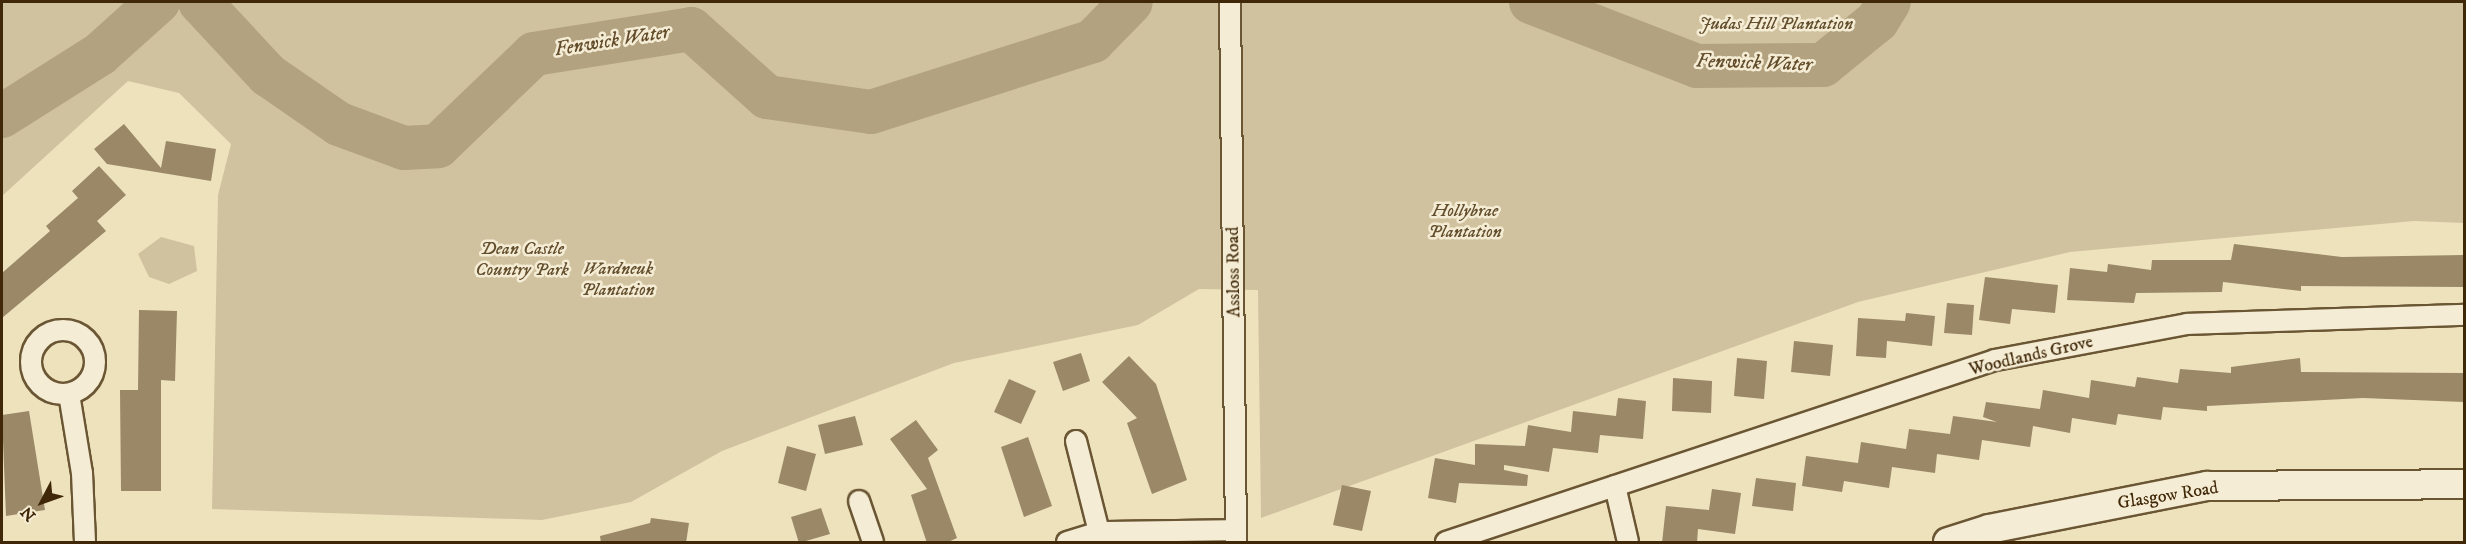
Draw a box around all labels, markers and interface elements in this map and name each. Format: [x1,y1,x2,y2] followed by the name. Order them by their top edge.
[1699,13,1853,35] park label: Judas Hill Plantation
[553,20,671,62] water label: Fenwick Water
[1696,49,1812,77] water label: Fenwick Water
[1428,201,1502,244] park label: Hollybrae Plantation
[1222,226,1246,318] street label: Assloss Road
[475,239,569,282] park label: Dean Castle Country Park
[581,259,655,302] park label: Wardneuk Plantation
[1967,331,2095,381] street label: Woodlands Grove
[12,472,72,532] north arrow
[2116,477,2220,515] street label: Glasgow Road
[17,502,40,525] text: N

